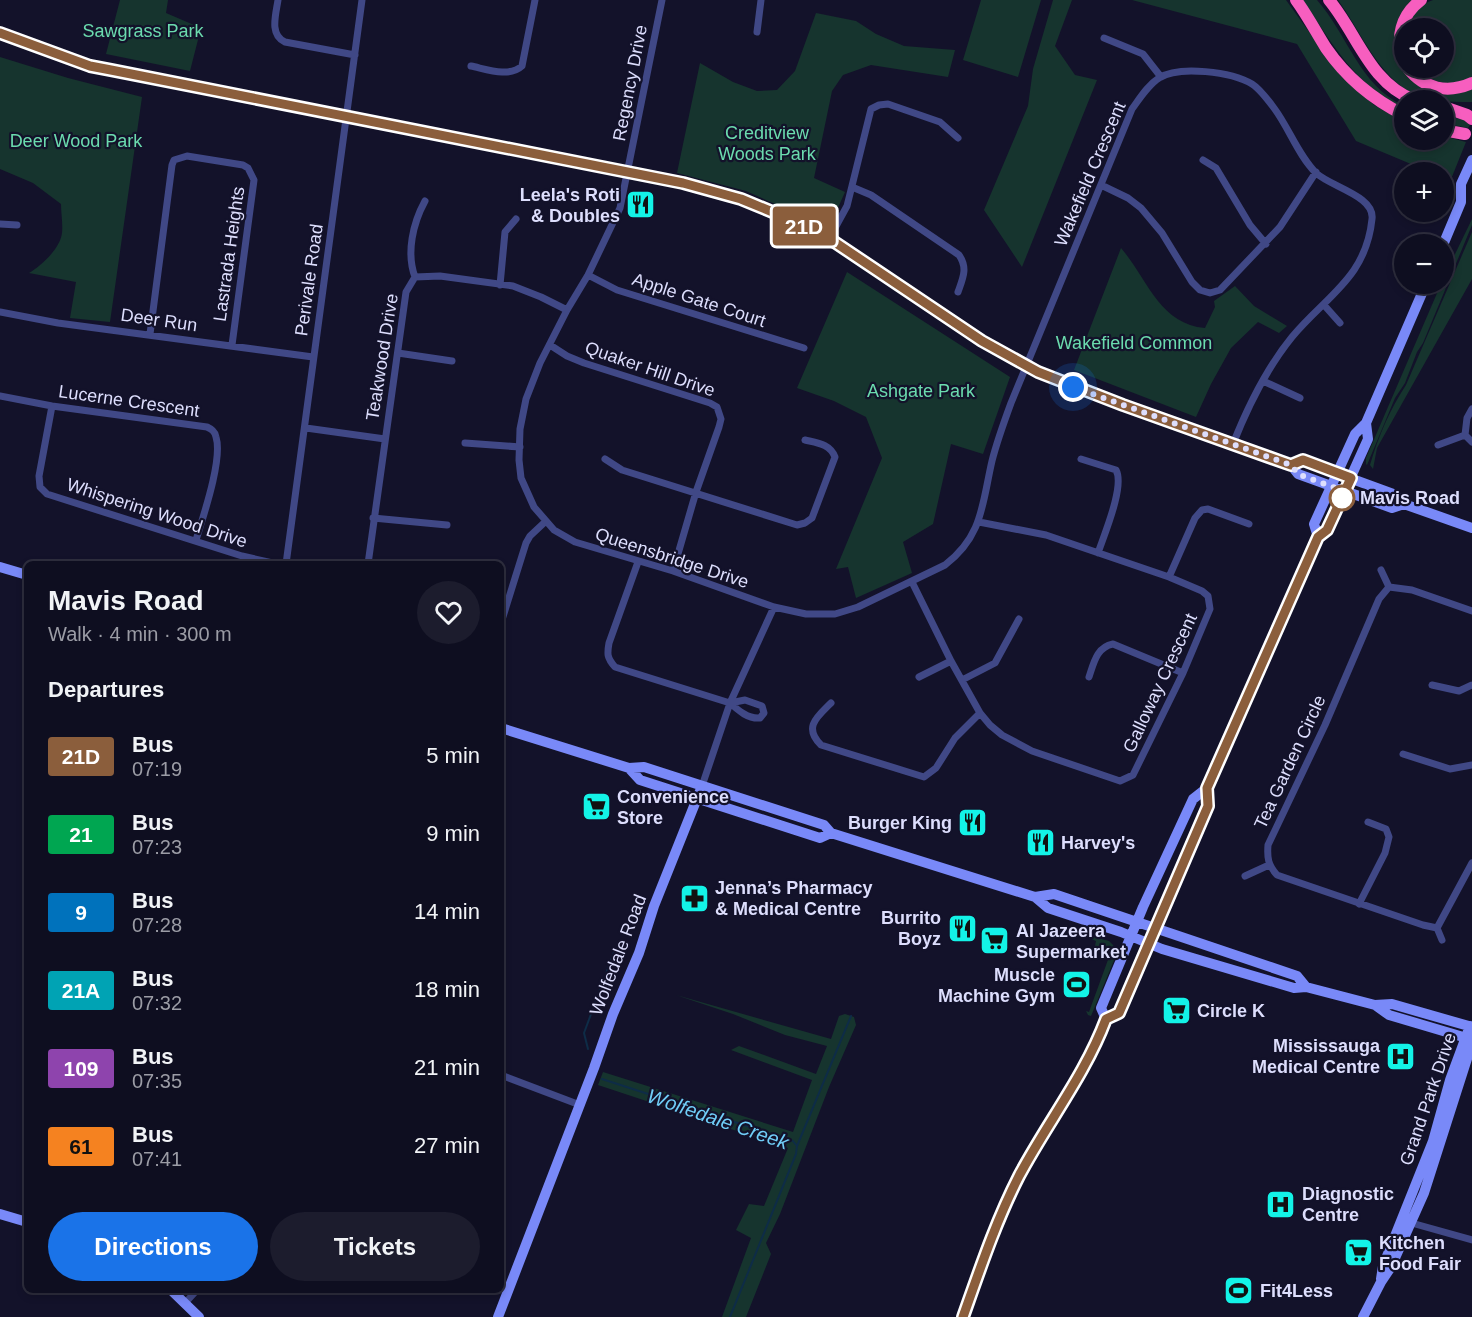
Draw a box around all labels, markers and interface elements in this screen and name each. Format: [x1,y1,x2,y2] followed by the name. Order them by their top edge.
[1394,18,1454,294] map controls
[1394,18,1454,78] button: locate
[82,21,205,41] park label: Sawgrass Park
[609,23,651,143] street label: Regency Drive
[1394,90,1454,150] button: layers
[1050,99,1130,249] street label: Wakefield Crescent
[718,123,817,164] park label: Creditview Woods Park
[10,131,143,151] park label: Deer Wood Park
[1394,162,1454,222] button: +
[210,185,248,323] street label: Lastrada Heights
[520,185,620,226] place label: Leela's Roti & Doubles
[625,189,657,221] restaurant icon: Leela's Roti & Doubles
[770,206,838,246] line badge: 21D
[785,215,823,238] text: 21D
[291,223,327,337] street label: Perivale Road
[1394,234,1454,294] button: −
[630,269,768,331] street label: Apple Gate Court
[362,292,402,422] street label: Teakwood Drive
[119,305,199,335] street label: Deer Run
[1056,333,1212,353] park label: Wakefield Common
[582,337,718,401] street label: Quaker Hill Drive
[1058,372,1088,402] your location
[57,381,201,421] street label: Lucerne Crescent
[867,381,976,401] park label: Ashgate Park
[64,474,250,552] street label: Whispering Wood Drive
[1329,485,1355,511] marker: Mavis Road
[1360,488,1460,508] place label: Mavis Road
[593,524,751,592] street label: Queensbridge Drive
[417,581,480,644] button: heart
[48,585,204,616] text: Mavis Road
[1119,610,1201,756] street label: Galloway Crescent
[48,623,232,645] text: Walk · 4 min · 300 m
[48,677,164,702] text: Departures
[1250,692,1330,832] street label: Tea Garden Circle
[132,732,174,757] text: Bus
[426,743,480,768] text: 5 min
[62,745,100,768] text: 21D
[132,758,182,780] text: 07:19
[617,787,729,828] place label: Convenience Store
[580,791,612,823] supermarket icon: Convenience Store
[957,807,989,839] restaurant icon: Burger King
[132,810,174,835] text: Bus
[848,813,952,833] place label: Burger King
[426,821,480,846] text: 9 min
[69,823,93,846] text: 21
[1024,827,1056,859] restaurant icon: Harvey's
[1061,833,1135,853] place label: Harvey's
[132,836,182,858] text: 07:23
[715,878,872,919] place label: Jenna’s Pharmacy & Medical Centre
[678,882,710,914] pharmacy icon: Jenna’s Pharmacy & Medical Centre
[132,888,174,913] text: Bus
[586,892,650,1018] street label: Wolfedale Road
[414,899,480,924] text: 14 min
[75,901,87,924] text: 9
[881,908,941,949] place label: Burrito Boyz
[946,912,978,944] restaurant icon: Burrito Boyz
[132,914,182,936] text: 07:28
[1016,921,1126,962] place label: Al Jazeera Supermarket
[979,925,1011,957] supermarket icon: Al Jazeera Supermarket
[938,965,1055,1006] place label: Muscle Machine Gym
[132,966,174,991] text: Bus
[1060,969,1092,1001] sports icon: Muscle Machine Gym
[414,977,480,1002] text: 18 min
[62,979,100,1002] text: 21A
[132,992,182,1014] text: 07:32
[1160,995,1192,1027] supermarket icon: Circle K
[1197,1001,1265,1021] place label: Circle K
[1396,1030,1460,1168] street label: Grand Park Drive
[1252,1036,1381,1077] place label: Mississauga Medical Centre
[1385,1040,1417,1072] hospital icon: Mississauga Medical Centre
[132,1044,174,1069] text: Bus
[414,1055,480,1080] text: 21 min
[63,1057,99,1080] text: 109
[132,1070,182,1092] text: 07:35
[645,1085,792,1154] water label: Wolfedale Creek
[132,1122,174,1147] text: Bus
[414,1133,480,1158] text: 27 min
[69,1135,93,1158] text: 61
[132,1148,182,1170] text: 07:41
[1302,1184,1394,1225] place label: Diagnostic Centre
[1265,1188,1297,1220] hospital icon: Diagnostic Centre
[48,1212,258,1281] button: Directions
[270,1212,480,1281] button: Tickets
[1379,1233,1461,1274] place label: Kitchen Food Fair
[1342,1237,1374,1269] supermarket icon: Kitchen Food Fair
[1223,1275,1255,1307] sports icon: Fit4Less
[1260,1281,1333,1301] place label: Fit4Less

